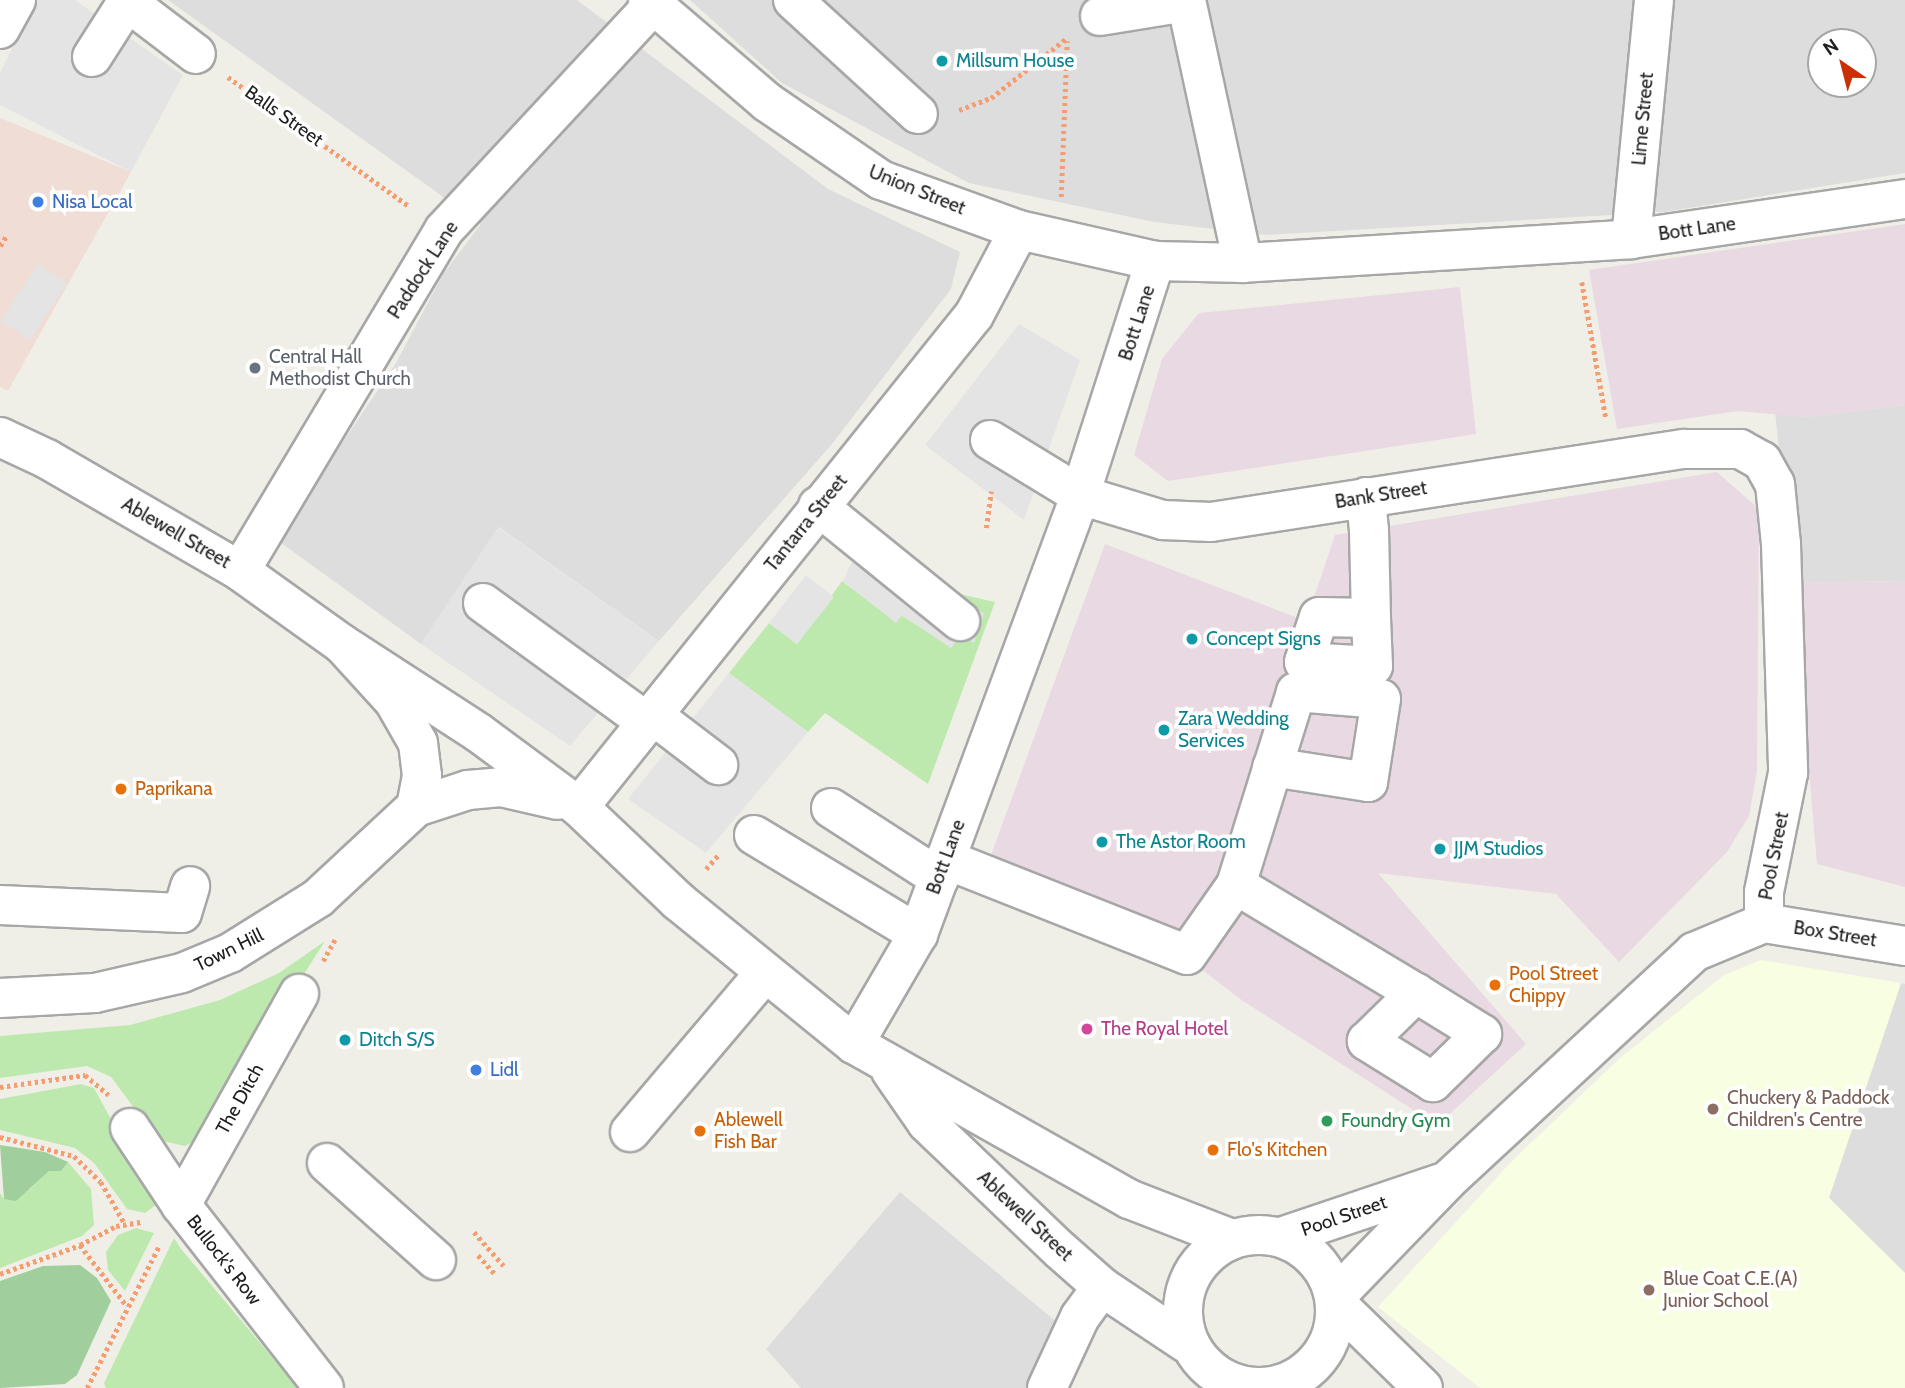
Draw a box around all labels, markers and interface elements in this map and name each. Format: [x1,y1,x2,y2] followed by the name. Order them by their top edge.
[1807,28,1877,98] north arrow
[1819,34,1843,60] text: N
[956,50,1074,72] place label: Millsum House
[934,53,950,69] marker: Millsum House
[1628,72,1658,166] street label: Lime Street
[240,81,328,151] street label: Balls Street
[865,160,969,220] street label: Union Street
[52,191,133,213] place label: Nisa Local
[30,194,46,210] marker: Nisa Local
[1657,212,1737,246] street label: Bott Lane
[383,217,463,323] street label: Paddock Lane
[1114,283,1160,363] street label: Bott Lane
[269,346,411,390] place label: Central Hall Methodist Church
[247,360,263,376] marker: Central Hall Methodist Church
[760,470,852,576] street label: Tantarra Street
[1333,476,1429,514] street label: Bank Street
[118,493,234,573] street label: Ablewell Street
[1206,628,1321,650] place label: Concept Signs
[1184,631,1200,647] marker: Concept Signs
[1178,708,1289,752] place label: Zara Wedding Services
[1156,722,1172,738] marker: Zara Wedding Services
[135,778,213,800] place label: Paprikana
[113,781,129,797] marker: Paprikana
[1754,810,1794,902] street label: Pool Street
[922,817,970,897] street label: Bott Lane
[1116,831,1246,853] place label: The Astor Room
[1094,834,1110,850] marker: The Astor Room
[1454,838,1543,860] place label: JJM Studios
[1432,841,1448,857] marker: JJM Studios
[1792,916,1878,952] street label: Box Street
[191,924,267,976] street label: Town Hill
[1509,963,1598,1007] place label: Pool Street Chippy
[1487,977,1503,993] marker: Pool Street Chippy
[1101,1018,1228,1040] place label: The Royal Hotel
[1079,1021,1095,1037] marker: The Royal Hotel
[359,1029,435,1051] place label: Ditch S/S
[337,1032,353,1048] marker: Ditch S/S
[490,1059,519,1081] place label: Lidl
[211,1060,269,1138] street label: The Ditch
[468,1062,484,1078] marker: Lidl
[1727,1087,1890,1131] place label: Chuckery & Paddock Children's Centre
[1705,1101,1721,1117] marker: Chuckery & Paddock Children's Centre
[714,1109,783,1153] place label: Ablewell Fish Bar
[1341,1110,1450,1132] place label: Foundry Gym
[1319,1113,1335,1129] marker: Foundry Gym
[692,1123,708,1139] marker: Ablewell Fish Bar
[1227,1139,1327,1161] place label: Flo's Kitchen
[1205,1142,1221,1158] marker: Flo's Kitchen
[973,1166,1077,1266] street label: Ablewell Street
[1298,1191,1390,1241] street label: Pool Street
[182,1210,266,1310] street label: Bullock's Row
[1663,1268,1798,1312] place label: Blue Coat C.E.(A) Junior School
[1641,1282,1657,1298] marker: Blue Coat C.E.(A) Junior School

